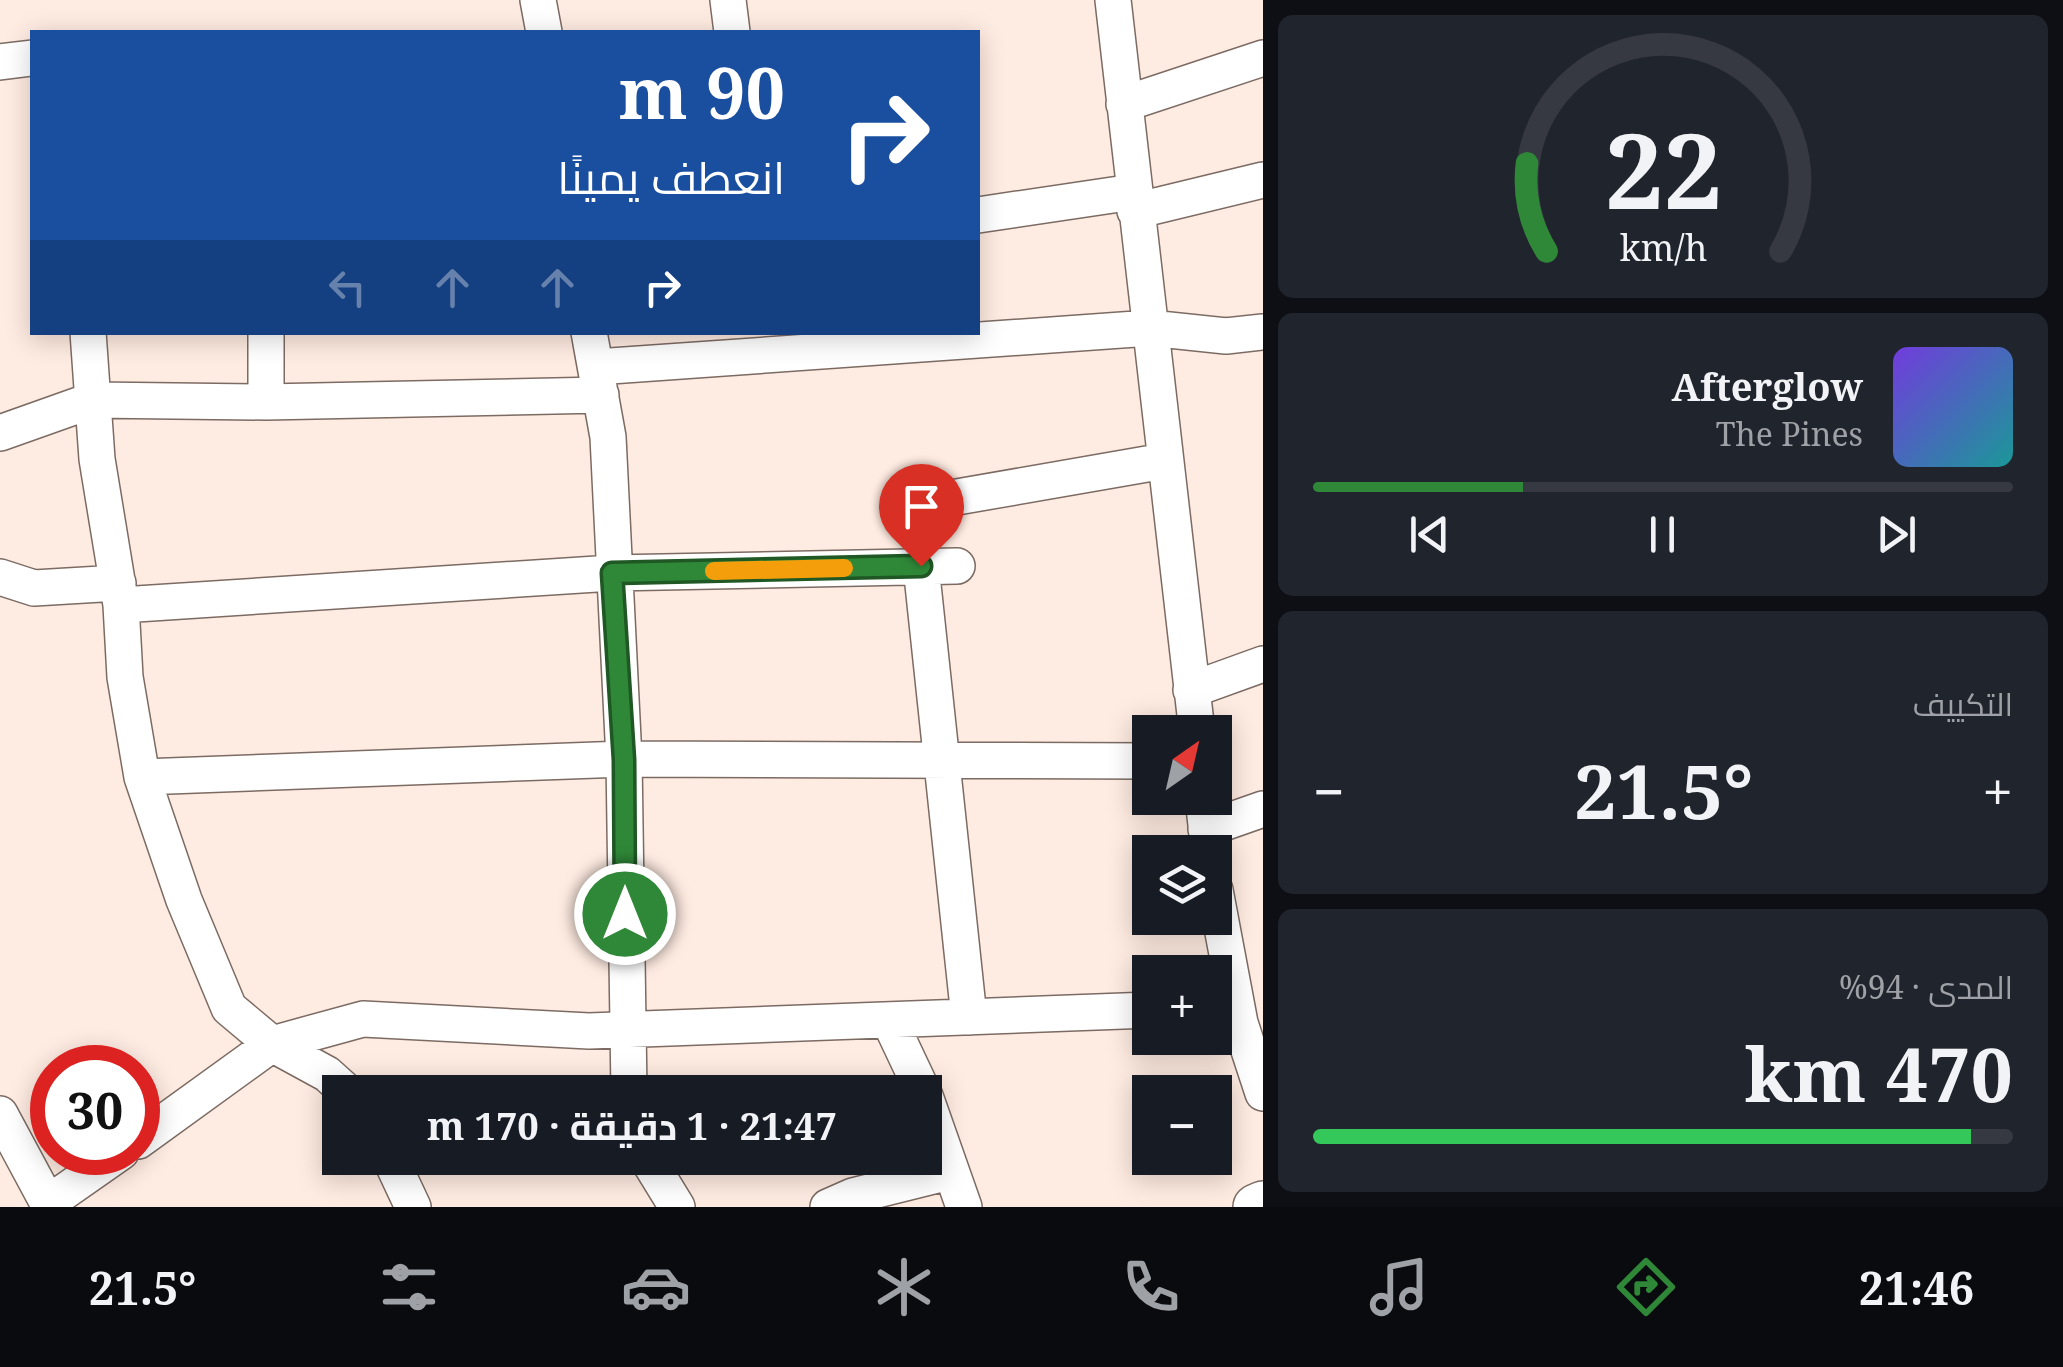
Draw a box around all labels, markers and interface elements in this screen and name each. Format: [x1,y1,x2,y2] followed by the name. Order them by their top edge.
[619,44,785,140] text: 90 m
[820,70,950,200] icon: right
[1604,98,1722,239] text: 22
[557,146,785,207] text: انعطف يمينًا
[1619,223,1707,271] text: km/h
[320,260,375,315] icon: left
[425,260,480,315] icon: ahead
[530,260,585,315] icon: ahead
[635,260,690,315] icon: right
[1671,360,1863,412] text: Afterglow
[1716,412,1863,455] text: The Pines
[879,464,964,567] pin
[894,479,949,534] icon: arrive
[1402,507,1457,562] icon: previous
[1635,507,1690,562] icon: pause
[1869,507,1924,562] icon: next
[1913,682,2013,725] text: التكييف
[1132,715,1232,815] north arrow
[1132,715,1232,1175] map controls
[1574,739,1753,841] text: 21.5°
[1313,753,1345,828] text: −
[1982,753,2013,828] text: +
[1132,835,1232,935] button: layers
[573,862,677,966] position arrow
[1132,955,1232,1055] button: +
[1839,965,2013,1008] text: المدى · 94%
[1745,1022,2013,1124] text: 470 km
[30,1045,160,1175] speed limit sign: 30
[1132,1075,1232,1175] button: −
[427,1099,837,1151] text: 21:47 · 1 دقيقة · 170 m
[374,1252,444,1322] icon: filters
[621,1252,691,1322] icon: car
[869,1252,939,1322] icon: climate
[1116,1252,1186,1322] icon: phone
[1364,1252,1434,1322] icon: music
[1611,1252,1681,1322] icon: directions
[89,1257,196,1318] text: 21.5°
[1859,1257,1974,1318] text: 21:46

